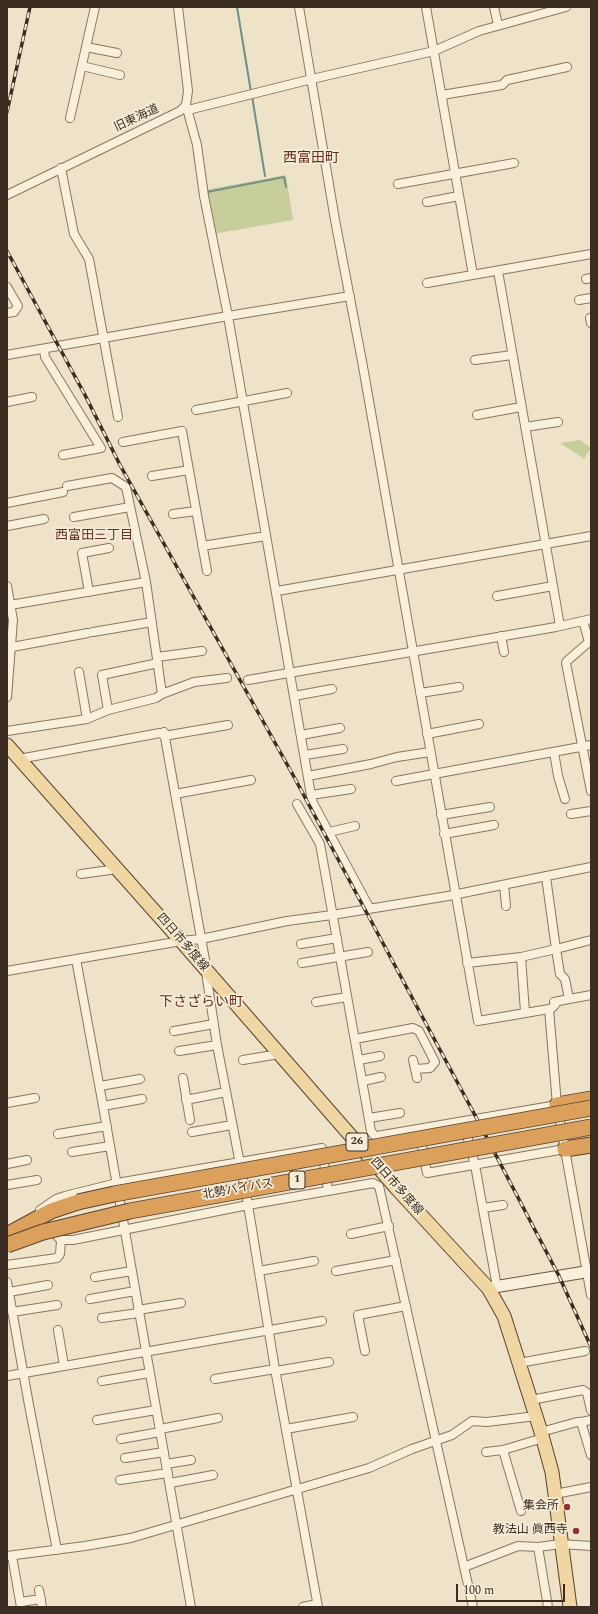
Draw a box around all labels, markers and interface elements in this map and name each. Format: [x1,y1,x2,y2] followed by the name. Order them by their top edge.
[112,102,162,136] street label: 旧東海道
[283,151,339,167] district label: 西富田町
[55,528,133,544] district label: 西富田三丁目
[153,911,211,975] street label: 四日市多度線
[159,995,243,1011] district label: 下さざらい町
[346,1133,368,1151] road number: 26
[367,1155,425,1219] street label: 四日市多度線
[289,1171,305,1189] road number: 1
[201,1177,275,1203] street label: 北勢バイパス
[523,1500,559,1514] place label: 集会所
[562,1502,572,1512] marker: 集会所
[493,1524,568,1538] place label: 教法山 眞西寺
[571,1526,581,1536] marker: 教法山 眞西寺
[458,1576,567,1602] scale bar
[463,1581,494,1600] text: 100 m

